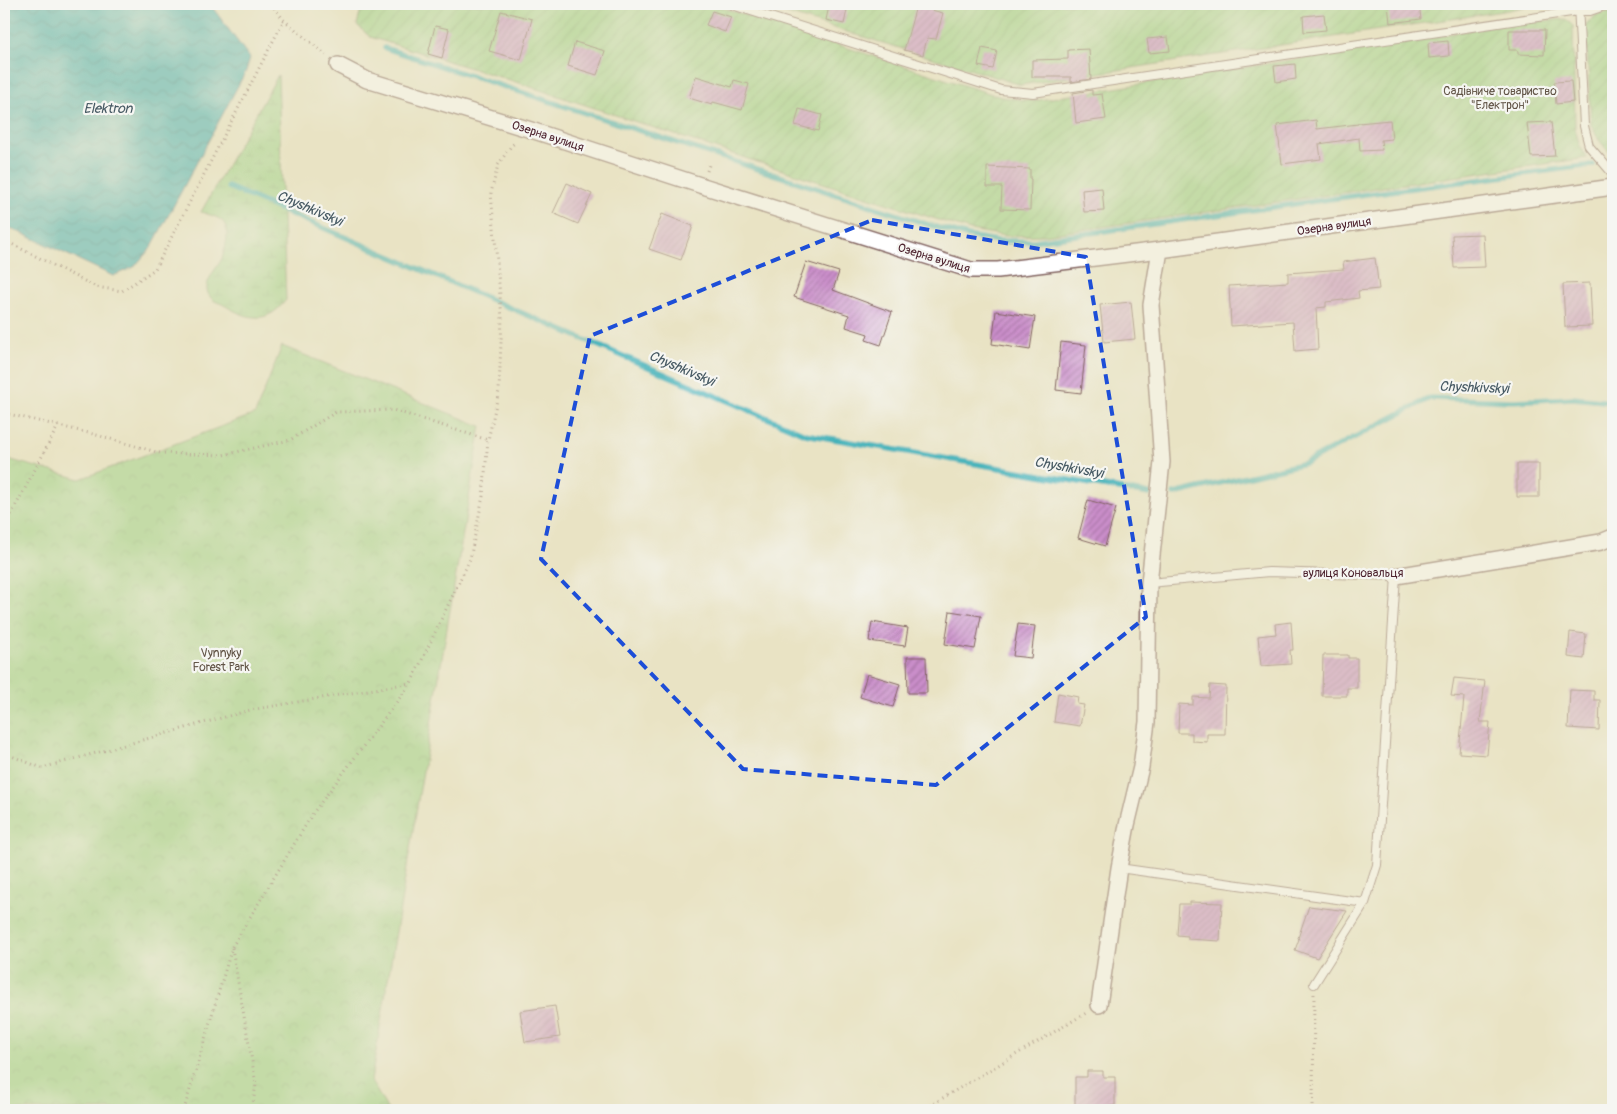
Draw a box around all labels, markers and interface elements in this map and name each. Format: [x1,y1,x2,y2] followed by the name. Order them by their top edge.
[1443,84,1557,113] park label: Садівниче товариство "Електрон"
[83,100,134,117] water label: Elektron
[510,118,586,155] street label: Озерна вулиця
[274,187,347,231] water label: Chyshkivskyi
[1296,214,1373,239] street label: Озерна вулиця
[896,240,972,277] street label: Озерна вулиця
[646,347,719,391] water label: Chyshkivskyi
[1439,378,1512,397] water label: Chyshkivskyi
[1033,453,1107,482] water label: Chyshkivskyi
[1303,566,1404,581] street label: вулиця Коновальця
[193,646,249,675] park label: Vynnyky Forest Park

